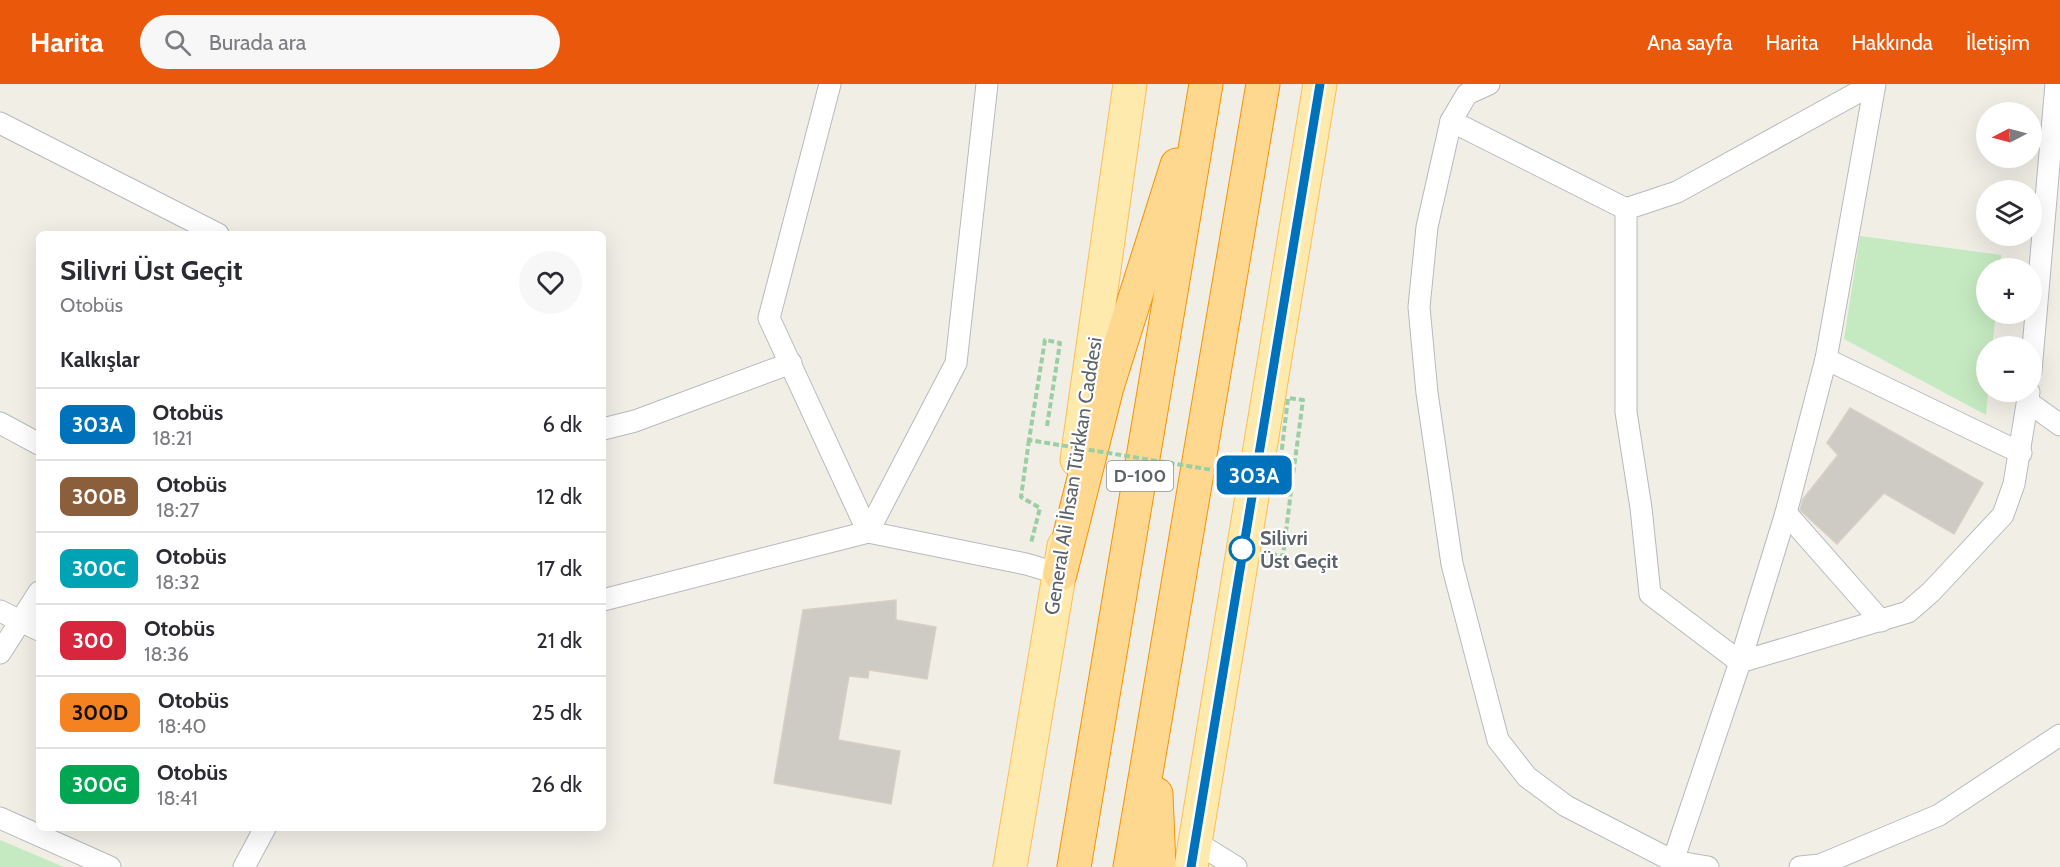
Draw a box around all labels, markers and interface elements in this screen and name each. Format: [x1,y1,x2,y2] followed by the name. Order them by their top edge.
[140,15,560,69] search box
[30,25,104,59] text: Harita
[161,26,194,59] icon: search
[209,29,306,56] text: Burada ara
[1647,30,1733,55] text: Ana sayfa
[1766,30,1818,55] text: Harita
[1851,30,1933,55] text: Hakkında
[1966,30,2030,55] text: İletişim
[1976,102,2042,168] north arrow
[1976,102,2042,402] map controls
[1976,180,2042,246] button: layers
[519,251,582,314] button: heart
[60,253,243,287] text: Silivri Üst Geçit
[1976,258,2042,324] button: +
[60,293,123,317] text: Otobüs
[1039,335,1107,617] street label: General Ali İhsan Türkkan Caddesi
[1976,336,2042,402] button: −
[60,346,140,373] text: Kalkışlar
[153,399,223,426] text: Otobüs
[542,411,582,438] text: 6 dk
[72,412,123,437] text: 303A
[153,426,192,450] text: 18:21
[1212,456,1296,494] line badge: 303A
[1107,461,1173,491] road number: D-100
[1229,463,1279,488] text: 303A
[156,471,227,498] text: Otobüs
[536,483,582,510] text: 12 dk
[72,484,126,509] text: 300B
[156,498,199,522] text: 18:27
[1260,526,1338,573] place label: Silivri Üst Geçit
[1229,536,1255,562] marker: Silivri Üst Geçit
[156,543,227,570] text: Otobüs
[537,555,582,582] text: 17 dk
[72,556,126,581] text: 300C
[156,570,200,594] text: 18:32
[144,615,215,642] text: Otobüs
[536,627,582,654] text: 21 dk
[73,628,113,653] text: 300
[144,642,189,666] text: 18:36
[158,687,229,714] text: Otobüs
[532,699,582,726] text: 25 dk
[72,700,128,725] text: 300D
[158,714,206,738] text: 18:40
[157,759,228,786] text: Otobüs
[531,771,582,798] text: 26 dk
[72,772,127,797] text: 300G
[157,786,198,810] text: 18:41

